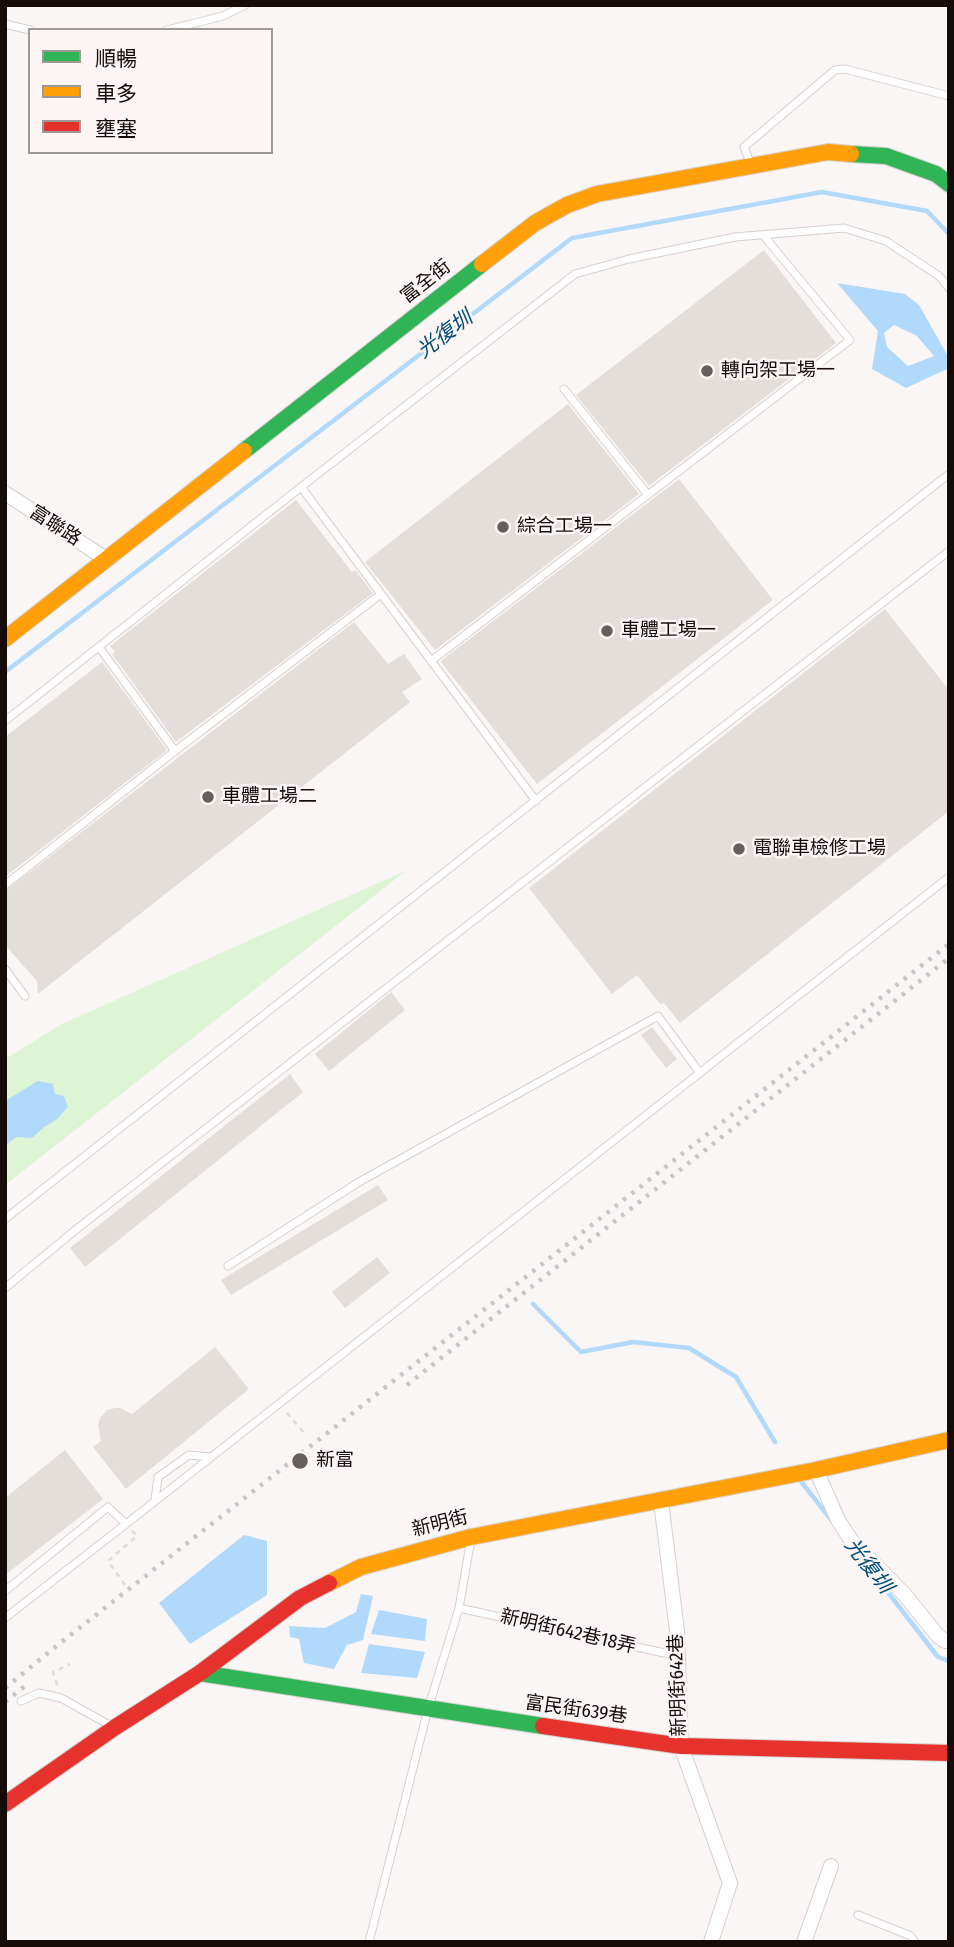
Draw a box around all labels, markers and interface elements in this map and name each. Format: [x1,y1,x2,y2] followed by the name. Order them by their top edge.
[28,28,273,154] legend
[95,46,137,72] text: 順暢
[95,81,137,107] text: 車多
[95,116,137,142] text: 壅塞
[397,255,455,309] street label: 富全街
[412,306,478,364] water label: 光復圳
[721,360,835,382] place label: 轉向架工場一
[699,363,715,379] marker: 轉向架工場一
[25,501,85,551] street label: 富聯路
[517,516,612,538] place label: 綜合工場一
[495,519,511,535] marker: 綜合工場一
[621,620,716,642] place label: 車體工場一
[599,623,615,639] marker: 車體工場一
[222,786,317,808] place label: 車體工場二
[200,789,216,805] marker: 車體工場二
[753,838,886,860] place label: 電聯車檢修工場
[731,841,747,857] marker: 電聯車檢修工場
[316,1450,354,1472] place label: 新富
[290,1451,310,1471] marker: 新富
[410,1506,470,1542] street label: 新明街
[839,1533,897,1599] water label: 光復圳
[498,1605,638,1659] street label: 新明街642巷18弄
[665,1633,691,1737] street label: 新明街642巷
[523,1692,629,1728] street label: 富民街639巷

